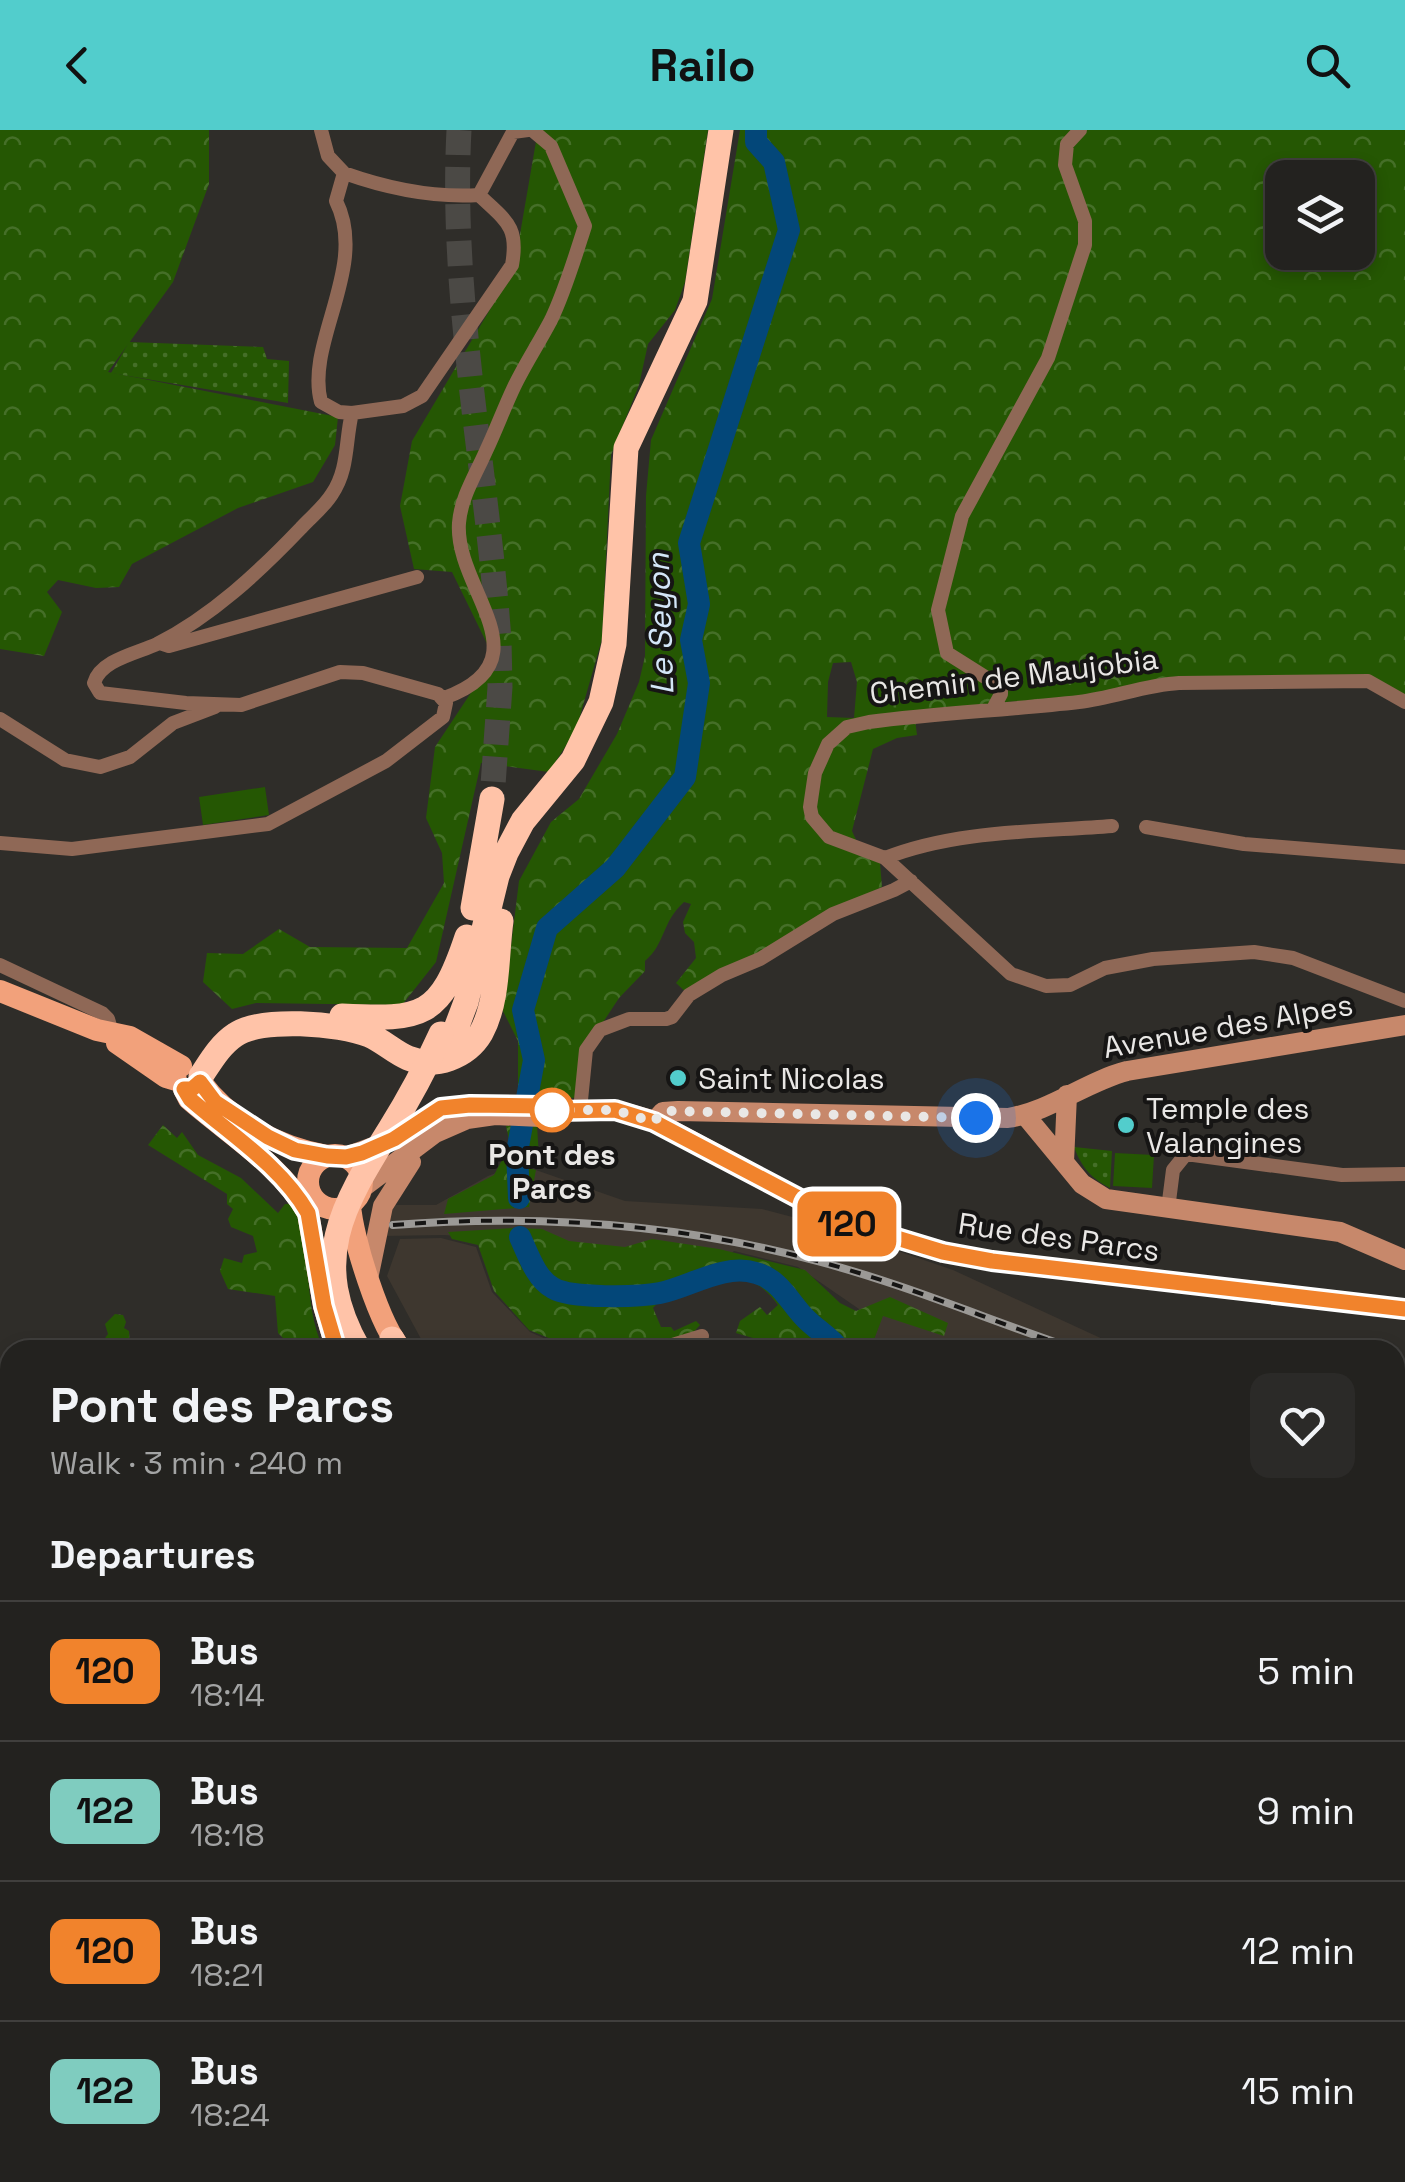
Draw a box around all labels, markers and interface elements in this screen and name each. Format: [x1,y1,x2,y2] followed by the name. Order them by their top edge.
[650,37,755,94] text: Railo
[50,38,105,93] icon: back
[1300,38,1355,93] icon: search
[1265,160,1375,270] map controls
[1265,160,1375,270] button: layers
[637,551,682,696] water label: Le Seyon
[867,639,1161,713] street label: Chemin de Maujobia
[1100,985,1356,1067] street label: Avenue des Alpes
[698,1059,885,1098] place label: Saint Nicolas
[667,1067,689,1089] marker: Saint Nicolas
[531,1089,573,1131] marker: Pont des Parcs
[1146,1089,1309,1162] place label: Temple des Valangines
[951,1093,1001,1143] your location
[1115,1114,1137,1136] marker: Temple des Valangines
[488,1135,616,1208] place label: Pont des Parcs
[790,1192,904,1256] line badge: 120
[817,1202,877,1246] text: 120
[956,1204,1162,1270] street label: Rue des Parcs
[1250,1373,1355,1478] button: heart
[50,1375,394,1436] text: Pont des Parcs
[50,1443,343,1483] text: Walk · 3 min · 240 m
[50,1531,255,1579] text: Departures
[190,1627,259,1675] text: Bus
[1257,1647,1355,1695] text: 5 min
[75,1649,135,1693] text: 120
[190,1675,265,1715] text: 18:14
[190,1767,259,1815] text: Bus
[1257,1787,1355,1835] text: 9 min
[76,1789,134,1833] text: 122
[190,1815,265,1855] text: 18:18
[190,1907,259,1955] text: Bus
[1241,1927,1355,1975] text: 12 min
[75,1929,135,1973] text: 120
[190,1955,264,1995] text: 18:21
[190,2047,259,2095] text: Bus
[1241,2067,1355,2115] text: 15 min
[76,2069,134,2113] text: 122
[190,2095,270,2135] text: 18:24

